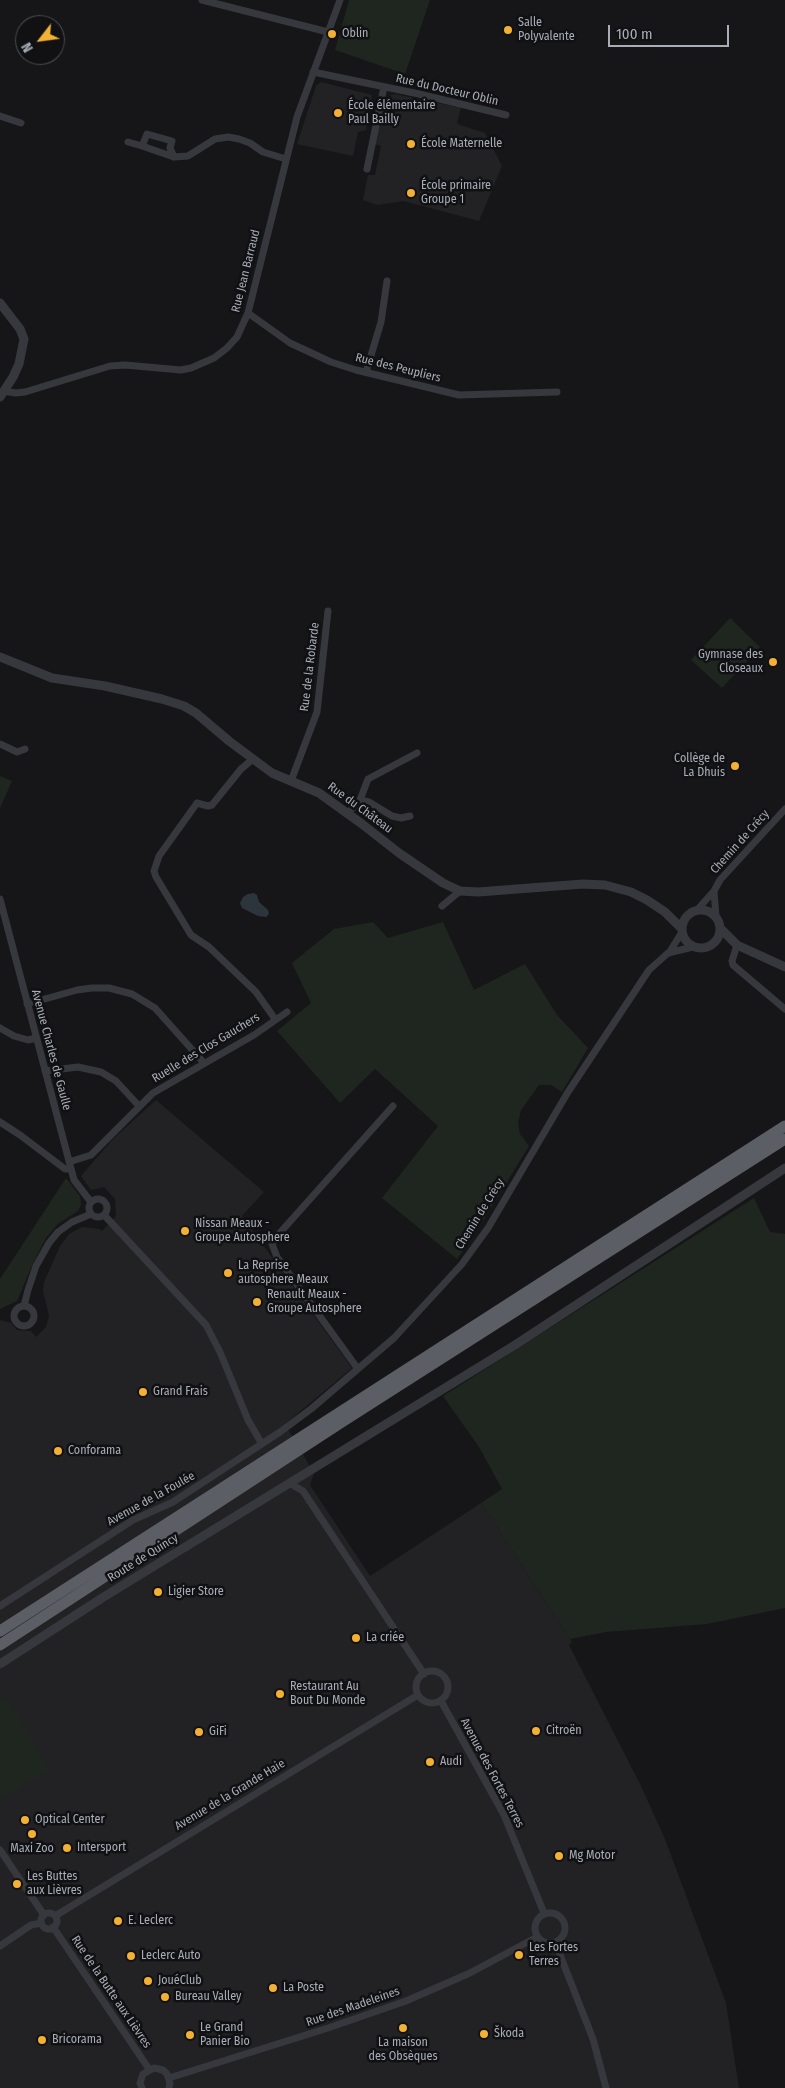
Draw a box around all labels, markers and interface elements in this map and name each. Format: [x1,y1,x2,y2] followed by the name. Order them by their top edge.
[15,15,65,65] north arrow
[610,15,731,47] scale bar
[518,16,575,44] place label: Salle Polyvalente
[502,24,514,36] marker: Salle Polyvalente
[616,25,653,43] text: 100 m
[342,27,368,41] place label: Oblin
[326,28,338,40] marker: Oblin
[18,39,37,55] text: N
[394,71,500,109] street label: Rue du Docteur Oblin
[348,99,435,127] place label: École élémentaire Paul Bailly
[332,107,344,119] marker: École élémentaire Paul Bailly
[421,137,502,151] place label: École Maternelle
[405,138,417,150] marker: École Maternelle
[421,179,491,207] place label: École primaire Groupe 1
[405,187,417,199] marker: École primaire Groupe 1
[229,228,263,314] street label: Rue Jean Barraud
[354,350,442,386] street label: Rue des Peupliers
[297,622,323,712] street label: Rue de la Robarde
[698,648,763,676] place label: Gymnase des Closeaux
[767,656,779,668] marker: Gymnase des Closeaux
[674,752,725,780] place label: Collège de La Dhuis
[729,760,741,772] marker: Collège de La Dhuis
[325,780,395,836] street label: Rue du Château
[708,807,772,877] street label: Chemin de Crécy
[28,988,74,1112] street label: Avenue Charles de Gaulle
[150,1010,262,1086] street label: Ruelle des Clos Gauchers
[452,1176,508,1252] street label: Chemin de Crécy
[195,1217,290,1245] place label: Nissan Meaux - Groupe Autosphere
[179,1225,191,1237] marker: Nissan Meaux - Groupe Autosphere
[238,1259,328,1287] place label: La Reprise autosphere Meaux
[222,1267,234,1279] marker: La Reprise autosphere Meaux
[267,1288,362,1316] place label: Renault Meaux - Groupe Autosphere
[251,1296,263,1308] marker: Renault Meaux - Groupe Autosphere
[153,1385,208,1399] place label: Grand Frais
[137,1386,149,1398] marker: Grand Frais
[68,1444,121,1458] place label: Conforama
[52,1445,64,1457] marker: Conforama
[105,1469,197,1529] street label: Avenue de la Foulée
[105,1531,181,1585] street label: Route de Quincy
[168,1585,224,1599] place label: Ligier Store
[152,1586,164,1598] marker: Ligier Store
[366,1631,404,1645] place label: La criée
[350,1632,362,1644] marker: La criée
[290,1680,365,1708] place label: Restaurant Au Bout Du Monde
[274,1688,286,1700] marker: Restaurant Au Bout Du Monde
[457,1716,527,1830] street label: Avenue des Fortes Terres
[546,1724,581,1738] place label: Citroën
[209,1725,227,1739] place label: GiFi
[530,1725,542,1737] marker: Citroën
[193,1726,205,1738] marker: GiFi
[440,1755,462,1769] place label: Audi
[172,1756,288,1834] street label: Avenue de la Grande Haie
[424,1756,436,1768] marker: Audi
[35,1813,105,1827] place label: Optical Center
[19,1814,31,1826] marker: Optical Center
[26,1828,38,1840] marker: Maxi Zoo
[77,1841,126,1855] place label: Intersport
[10,1842,54,1856] place label: Maxi Zoo
[61,1842,73,1854] marker: Intersport
[569,1849,615,1863] place label: Mg Motor
[553,1850,565,1862] marker: Mg Motor
[27,1870,82,1898] place label: Les Buttes aux Lièvres
[11,1878,23,1890] marker: Les Buttes aux Lièvres
[128,1914,173,1928] place label: E. Leclerc
[112,1915,124,1927] marker: E. Leclerc
[68,1933,154,2051] street label: Rue de la Butte aux Lièvres
[529,1941,578,1969] place label: Les Fortes Terres
[141,1949,201,1963] place label: Leclerc Auto
[513,1949,525,1961] marker: Les Fortes Terres
[125,1950,137,1962] marker: Leclerc Auto
[158,1974,202,1988] place label: JouéClub
[142,1975,154,1987] marker: JouéClub
[283,1981,324,1995] place label: La Poste
[267,1982,279,1994] marker: La Poste
[304,1984,402,2030] street label: Rue des Madeleines
[175,1990,241,2004] place label: Bureau Valley
[159,1991,171,2003] marker: Bureau Valley
[200,2021,250,2049] place label: Le Grand Panier Bio
[397,2022,409,2034] marker: La maison des Obsèques
[494,2027,524,2041] place label: Škoda
[478,2028,490,2040] marker: Škoda
[184,2029,196,2041] marker: Le Grand Panier Bio
[52,2033,102,2047] place label: Bricorama
[36,2034,48,2046] marker: Bricorama
[368,2036,438,2064] place label: La maison des Obsèques

